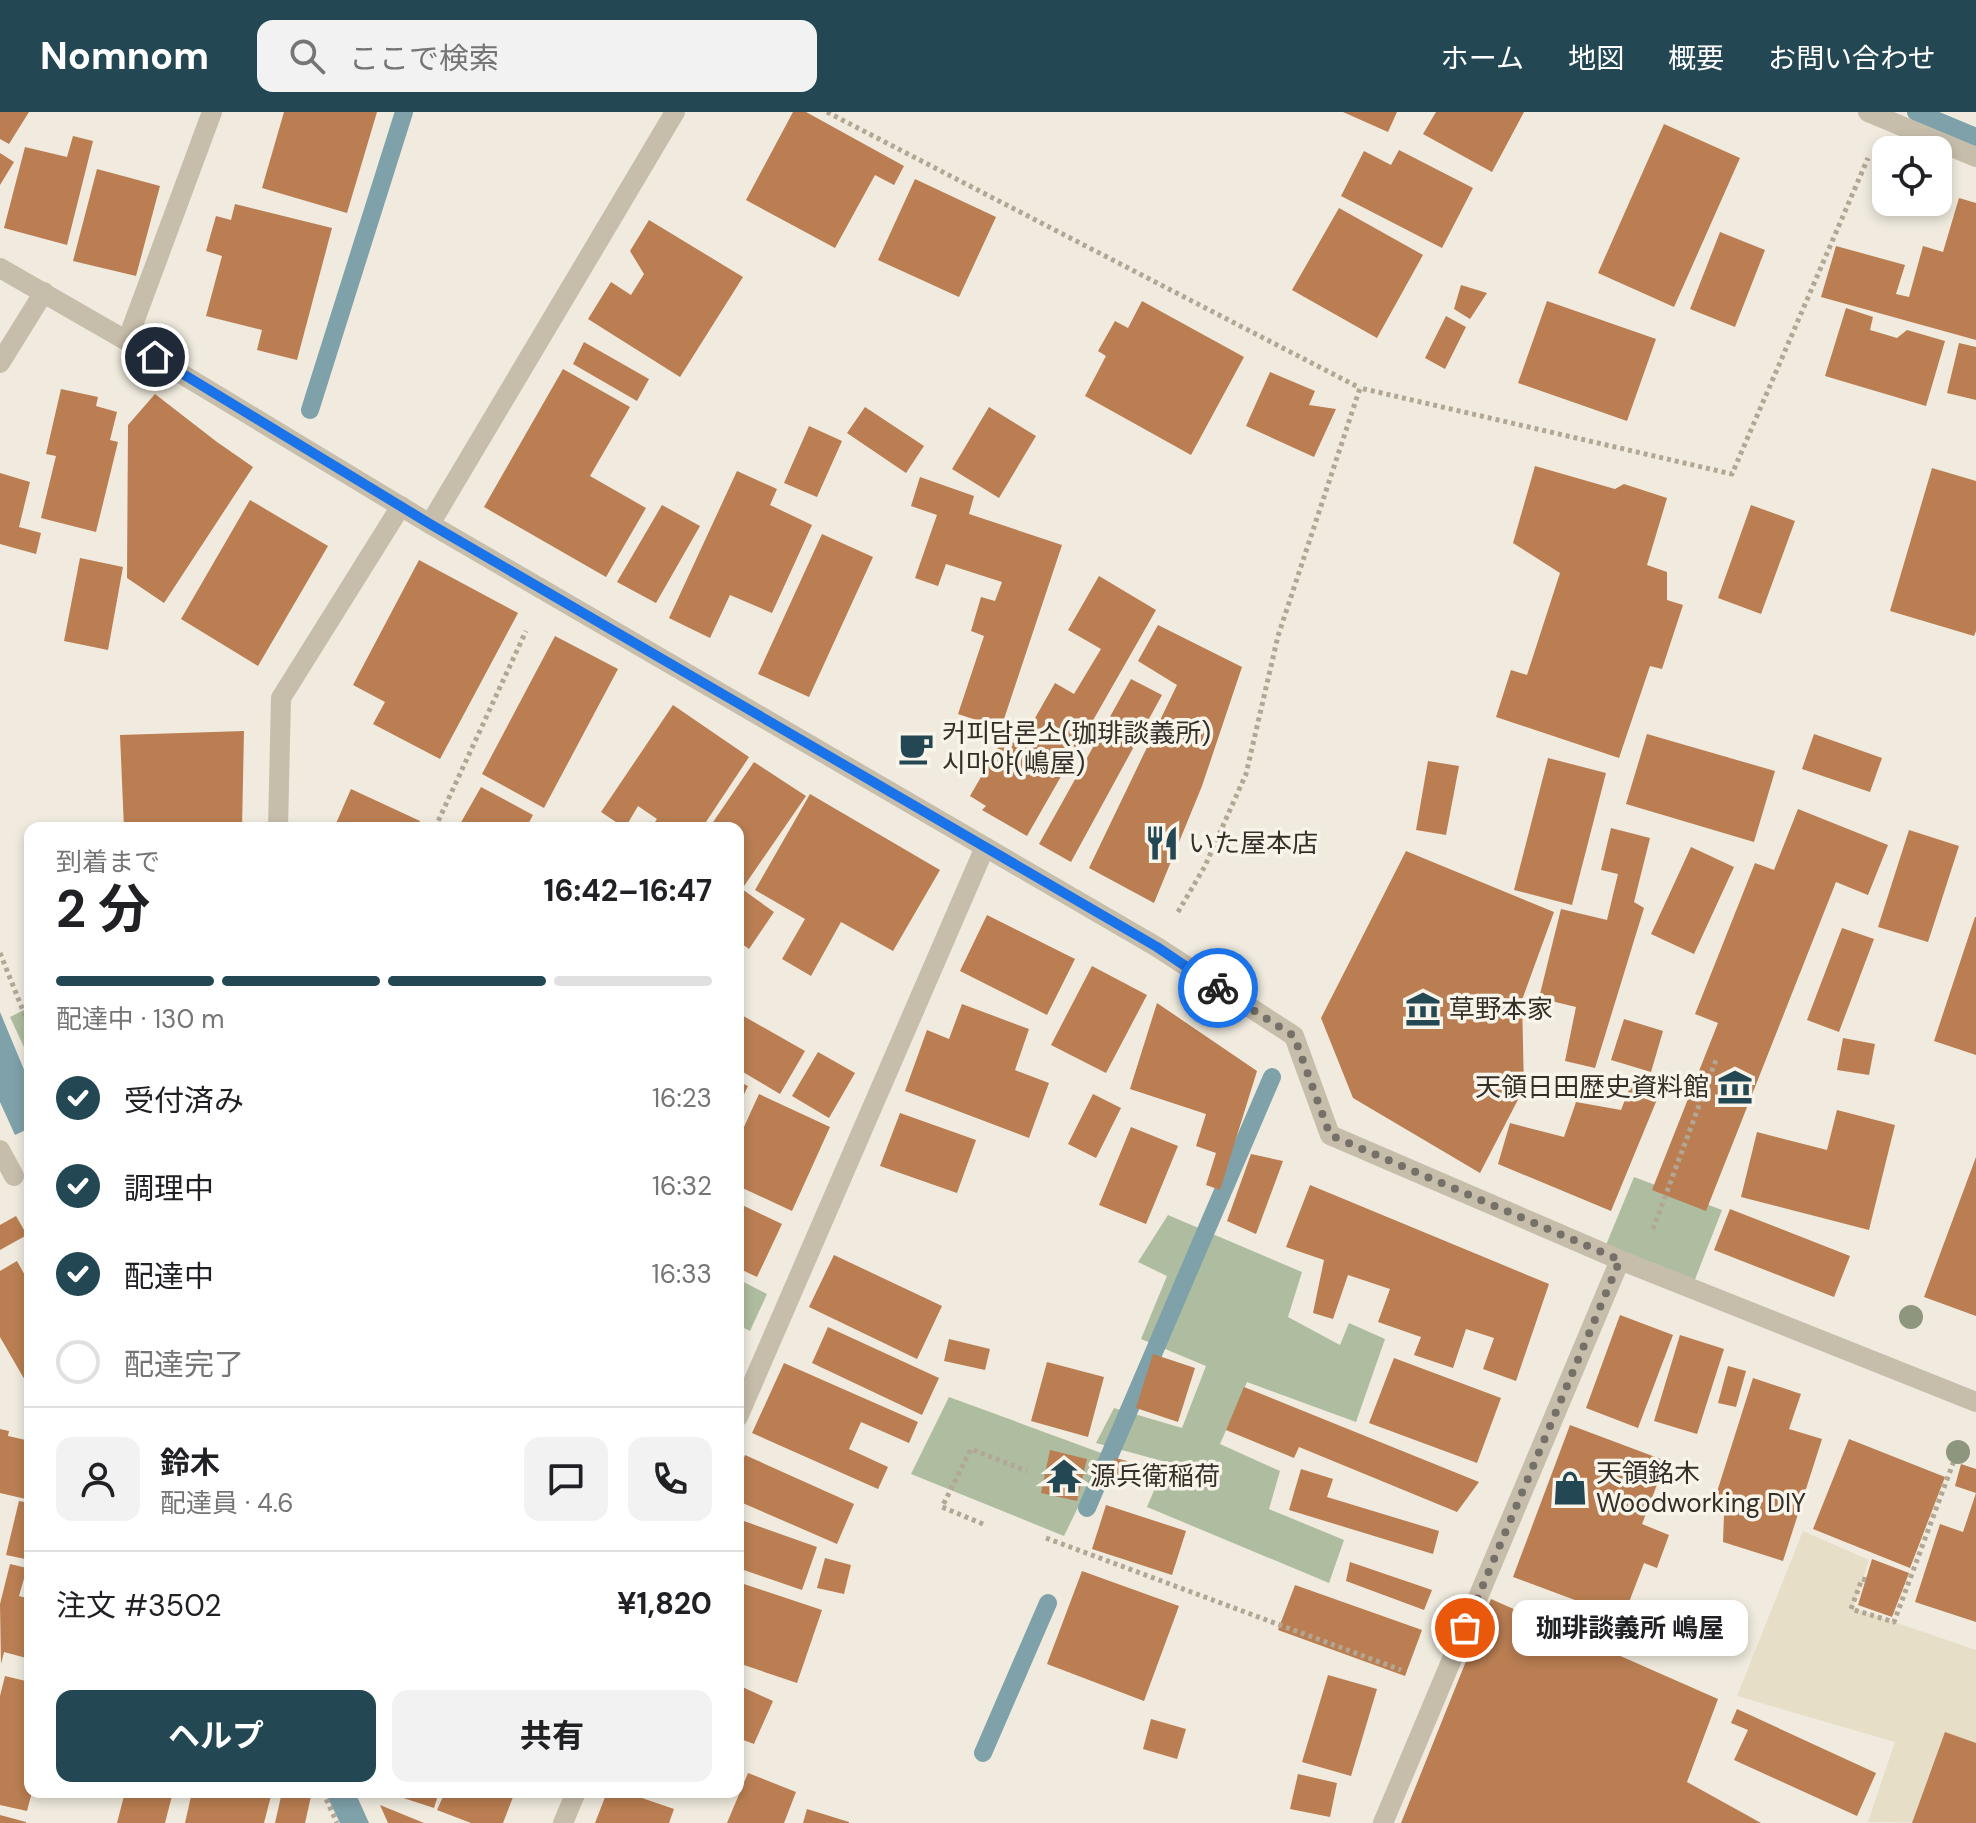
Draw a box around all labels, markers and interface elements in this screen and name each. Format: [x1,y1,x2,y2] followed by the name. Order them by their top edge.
[257,20,817,92] search box
[40,31,209,81] text: Nomnom
[285,34,329,78] icon: search
[349,39,499,78] text: ここで検索
[1441,40,1524,77] text: ホーム
[1568,40,1624,77] text: 地図
[1668,40,1724,77] text: 概要
[1768,40,1936,77] text: お問い合わせ
[1872,136,1952,216] map controls
[1872,136,1952,216] button: locate
[121,323,189,391] pin
[133,335,177,379] icon: home
[942,716,1211,780] place label: 커피담론소(珈琲談義所) 시마야(嶋屋)
[897,729,935,767] cafe icon: 커피담론소(珈琲談義所) 시마야(嶋屋)
[1143,824,1181,862] restaurant icon: いた屋本店
[1188,826,1318,860] place label: いた屋本店
[56,845,160,879] text: 到着まで
[544,871,712,910] text: 16:42–16:47
[56,875,150,943] text: 2 分
[1178,948,1258,1028] courier
[1196,966,1240,1010] icon: bike
[1404,990,1442,1028] museum icon: 草野本家
[1449,992,1553,1026] place label: 草野本家
[56,1002,224,1036] text: 配達中 · 130 m
[1716,1068,1754,1106] museum icon: 天領日田歴史資料館
[1475,1070,1709,1104] place label: 天領日田歴史資料館
[56,1076,100,1120] icon: check
[124,1081,244,1120] text: 受付済み
[652,1081,712,1115] text: 16:23
[56,1164,100,1208] icon: check
[124,1169,214,1208] text: 調理中
[652,1169,712,1203] text: 16:32
[56,1252,100,1296] icon: check
[124,1257,214,1296] text: 配達中
[652,1257,712,1291] text: 16:33
[124,1345,244,1384] text: 配達完了
[56,1437,140,1521] button: person
[524,1437,608,1521] button: chat
[628,1437,712,1521] button: phone
[160,1443,220,1482] text: 鈴木
[1596,1456,1806,1520] place label: 天領銘木 Woodworking DIY
[1045,1457,1083,1495] temple icon: 源兵衛稲荷
[1090,1459,1220,1493] place label: 源兵衛稲荷
[1551,1469,1589,1507] shop icon: 天領銘木 Woodworking DIY
[160,1486,293,1520] text: 配達員 · 4.6
[617,1584,712,1623] text: ¥1,820
[56,1586,222,1625] text: 注文 #3502
[1431,1594,1499,1662] pin
[1513,1600,1749,1656] callout: 珈琲談義所 嶋屋
[1443,1606,1487,1650] icon: bag
[1536,1611,1724,1645] text: 珈琲談義所 嶋屋
[56,1690,376,1782] button: ヘルプ
[392,1690,712,1782] button: 共有

